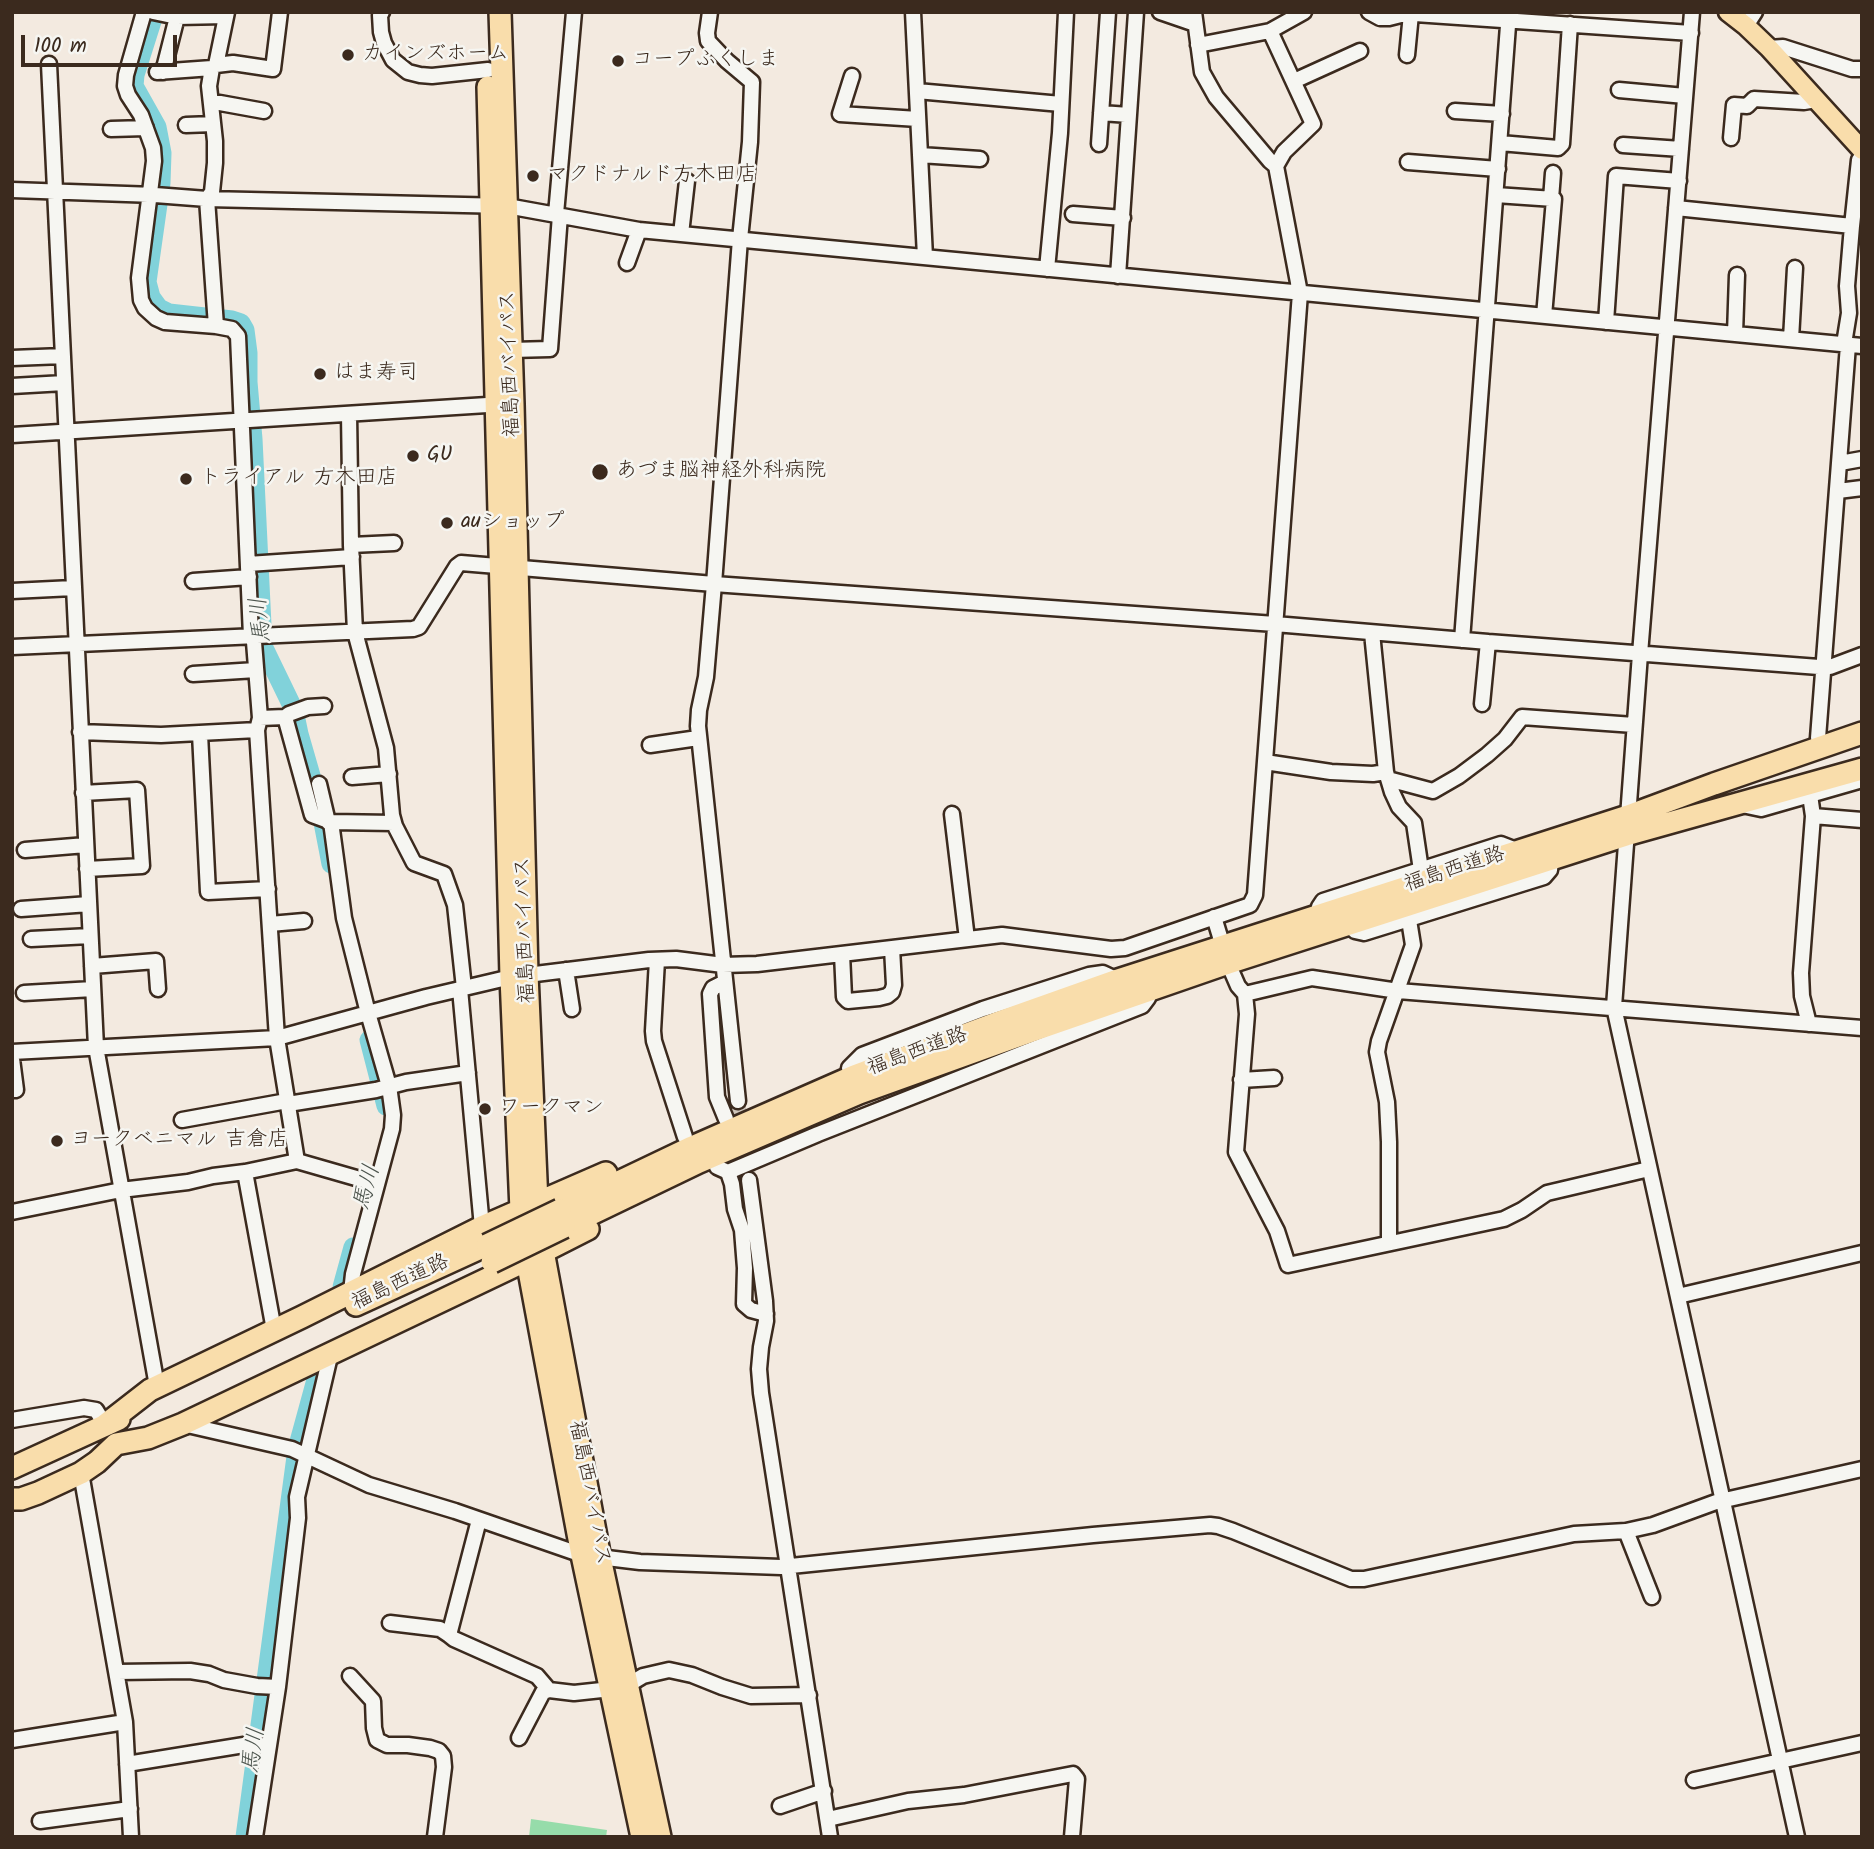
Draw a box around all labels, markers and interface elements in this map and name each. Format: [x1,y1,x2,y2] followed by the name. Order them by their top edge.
[24,21,180,65] scale bar
[34,30,87,63] text: 100 m
[362,42,509,68] place label: カインズホーム
[340,47,356,63] marker: カインズホーム
[632,48,779,74] place label: コープふくしま
[610,53,626,69] marker: コープふくしま
[547,163,757,189] place label: マクドナルド方木田店
[525,168,541,184] marker: マクドナルド方木田店
[497,290,527,438] street label: 福島西バイパス
[334,361,418,387] place label: はま寿司
[312,366,328,382] marker: はま寿司
[427,443,452,469] place label: GU
[405,448,421,464] marker: GU
[616,459,826,485] place label: あづま脳神経外科病院
[590,462,610,482] marker: あづま脳神経外科病院
[200,466,397,492] place label: トライアル 方木田店
[178,471,194,487] marker: トライアル 方木田店
[461,510,565,536] place label: auショップ
[439,515,455,531] marker: auショップ
[247,596,279,644] water label: 馬川
[1401,843,1509,899] street label: 福島西道路
[512,856,542,1004] street label: 福島西バイパス
[864,1023,972,1083] street label: 福島西道路
[499,1096,604,1122] place label: ワークマン
[477,1101,493,1117] marker: ワークマン
[71,1128,288,1154] place label: ヨークベニマル 吉倉店
[49,1133,65,1149] marker: ヨークベニマル 吉倉店
[350,1162,388,1214] water label: 馬川
[348,1250,454,1318] street label: 福島西道路
[562,1418,614,1568] street label: 福島西バイパス
[239,1726,273,1776] water label: 馬川

